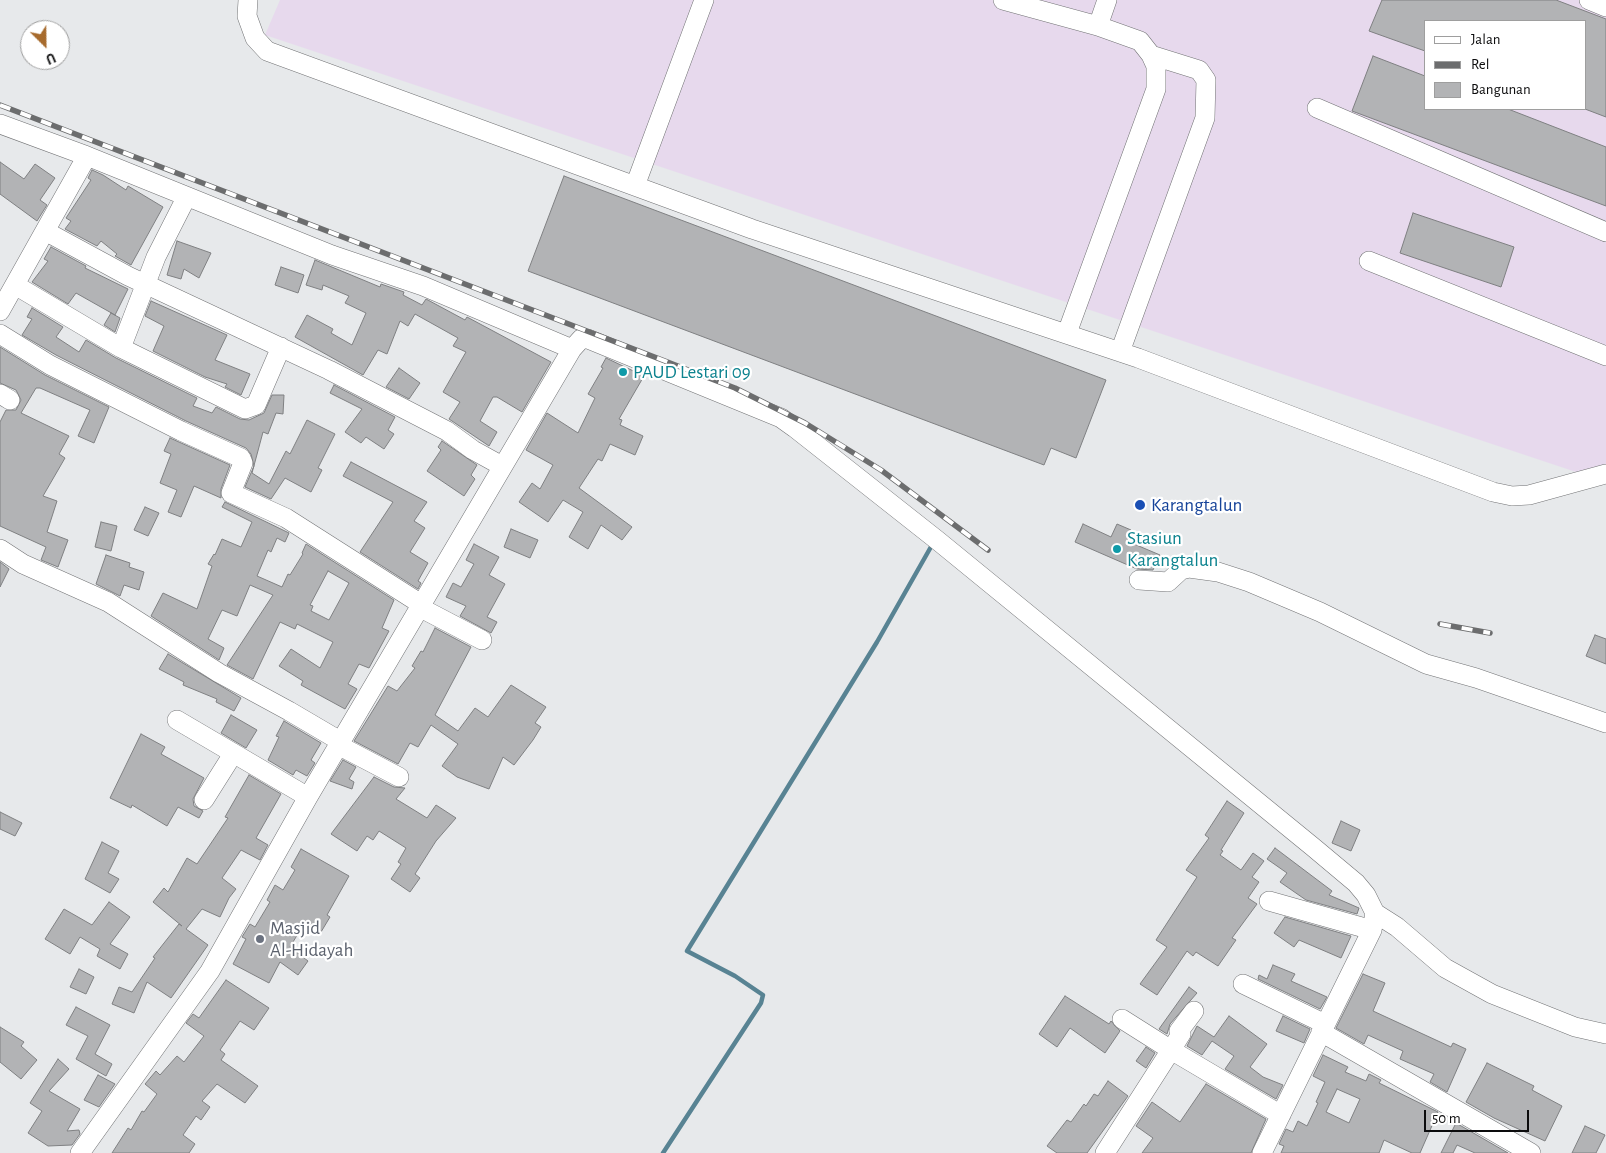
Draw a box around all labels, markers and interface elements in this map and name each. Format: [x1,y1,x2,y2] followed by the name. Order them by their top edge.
[20,20,70,70] north arrow
[1424,20,1586,110] legend
[1471,32,1501,47] text: Jalan
[44,50,57,66] text: U
[1471,57,1489,72] text: Rel
[1471,82,1531,97] text: Bangunan
[633,361,751,383] place label: PAUD Lestari 09
[617,366,629,378] marker: PAUD Lestari 09
[1151,494,1242,516] place label: Karangtalun
[1133,498,1147,512] marker: Karangtalun
[1127,527,1218,571] place label: Stasiun Karangtalun
[1111,543,1123,555] marker: Stasiun Karangtalun
[270,917,353,961] place label: Masjid Al-Hidayah
[254,933,266,945] marker: Masjid Al-Hidayah
[1426,1100,1531,1132] scale bar
[1432,1111,1461,1126] text: 50 m

